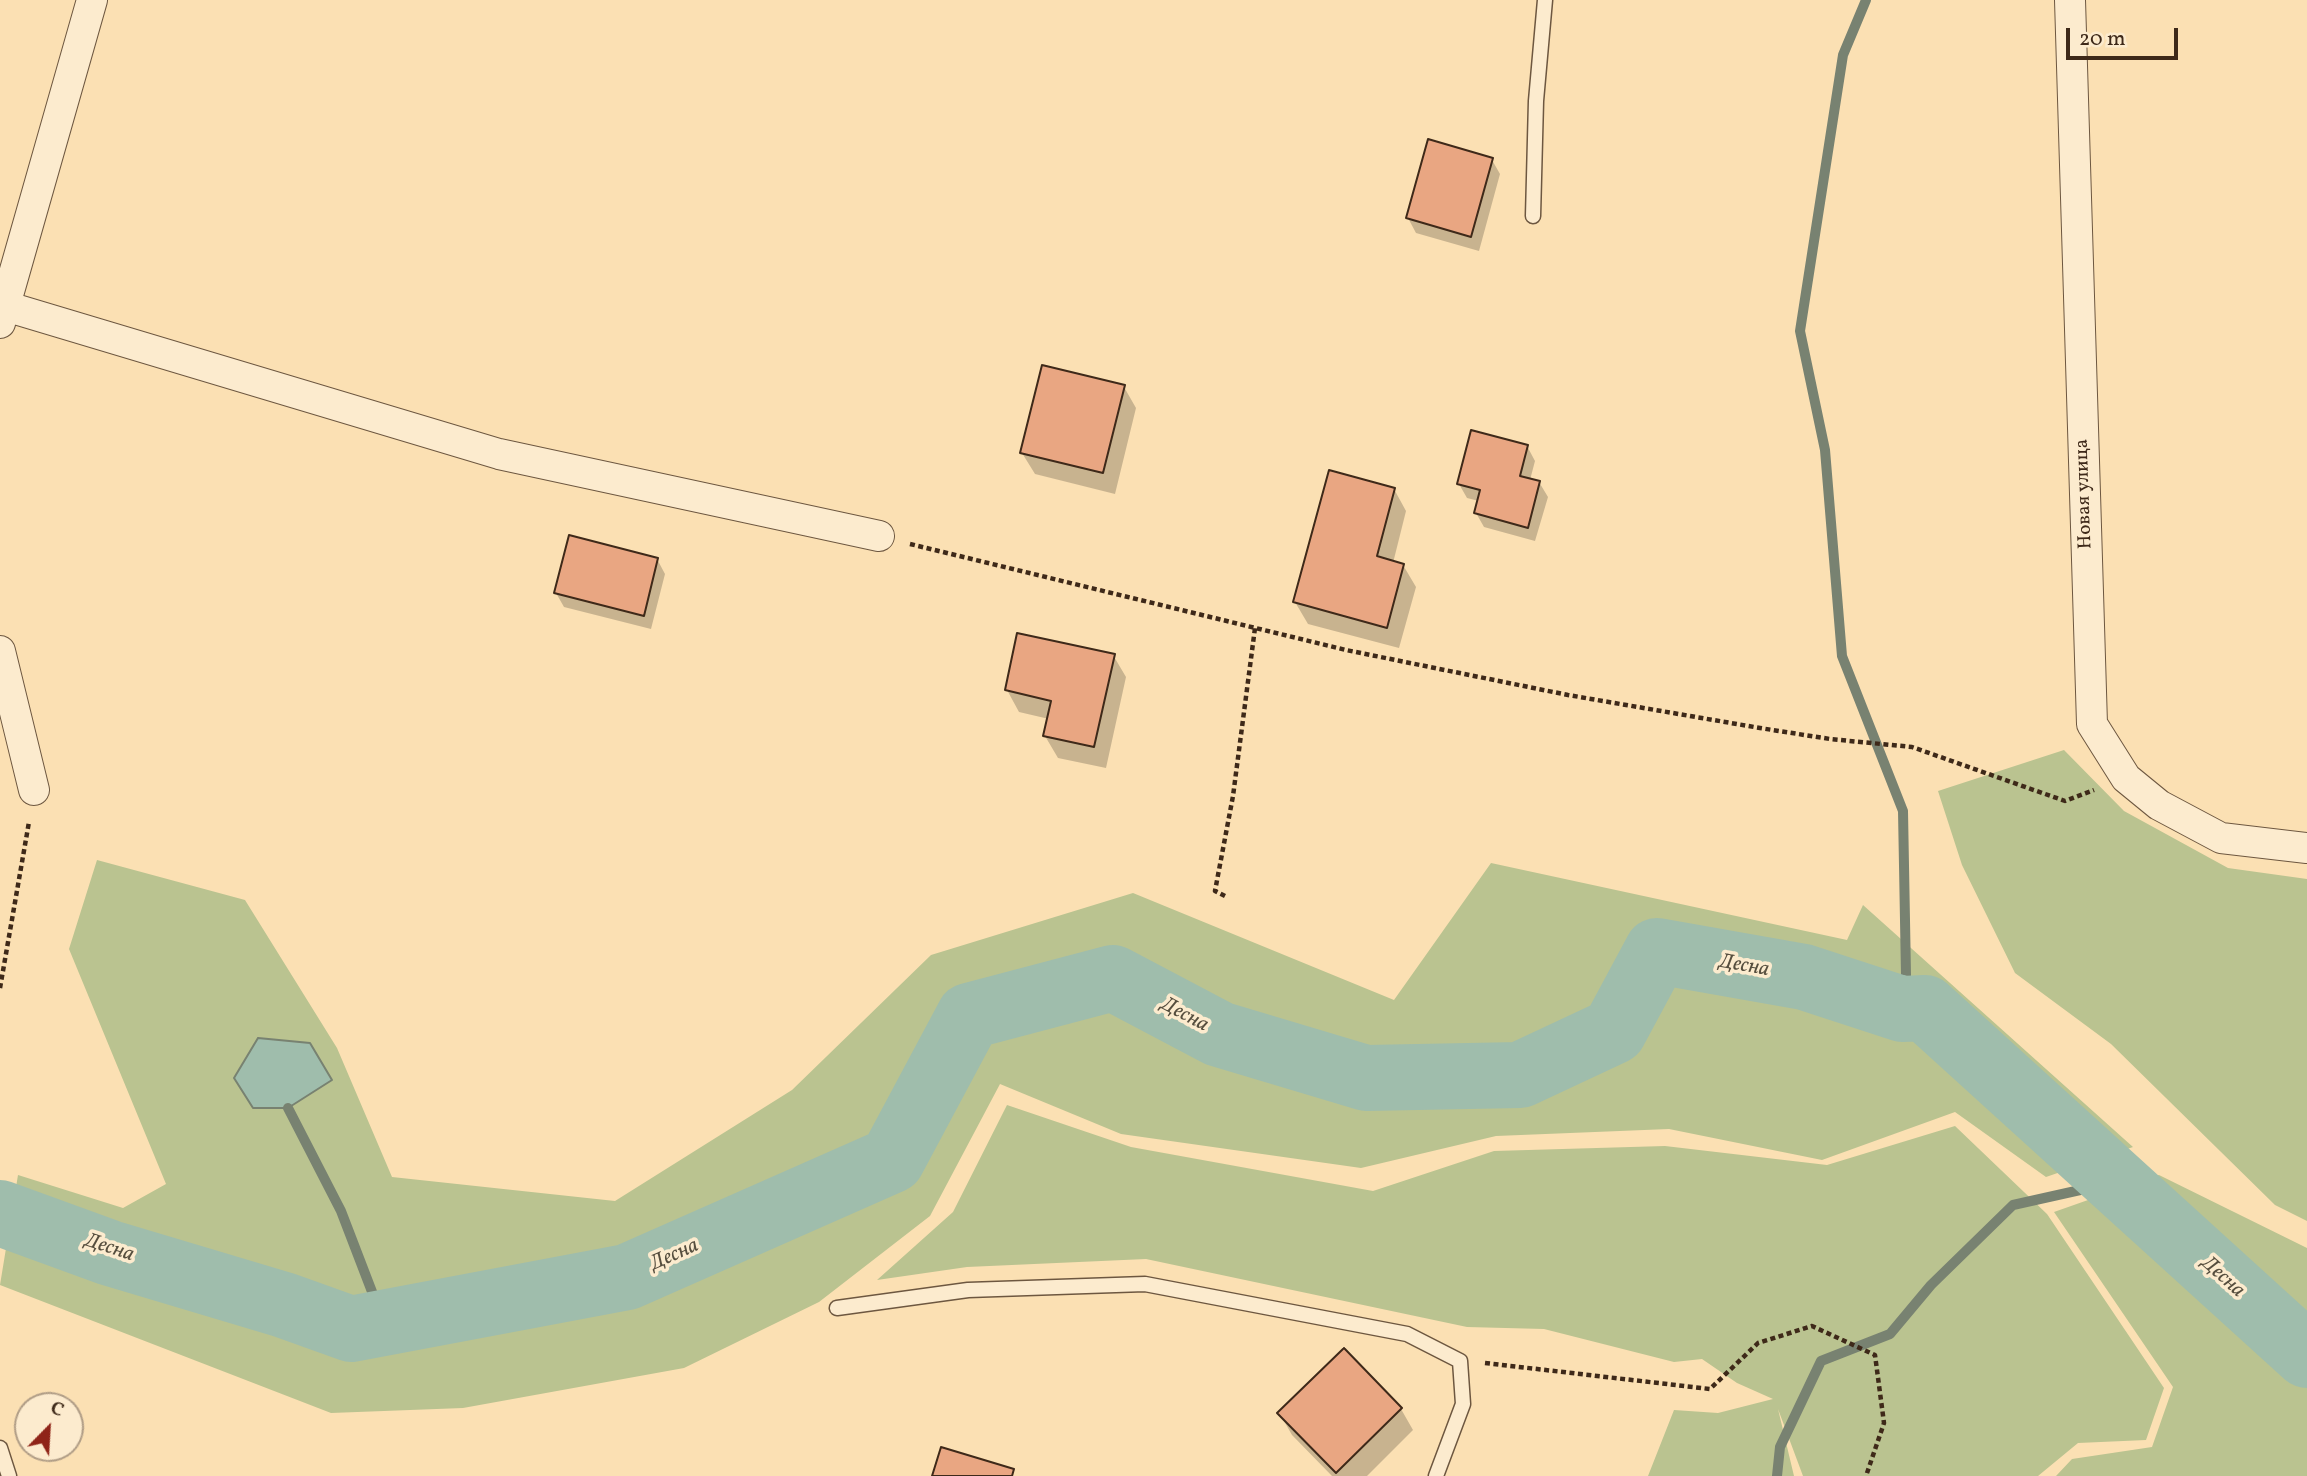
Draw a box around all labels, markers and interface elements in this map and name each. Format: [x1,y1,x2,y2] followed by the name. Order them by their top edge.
[2069,14,2181,58] scale bar
[2079,25,2125,54] text: 20 m
[2072,439,2098,549] street label: Новая улица
[1717,950,1771,984] water label: Десна
[1156,993,1212,1039] water label: Десна
[81,1229,137,1269] water label: Десна
[647,1234,703,1278] water label: Десна
[2195,1252,2249,1304] water label: Десна
[14,1392,84,1462] north arrow
[46,1395,68,1424] text: С

